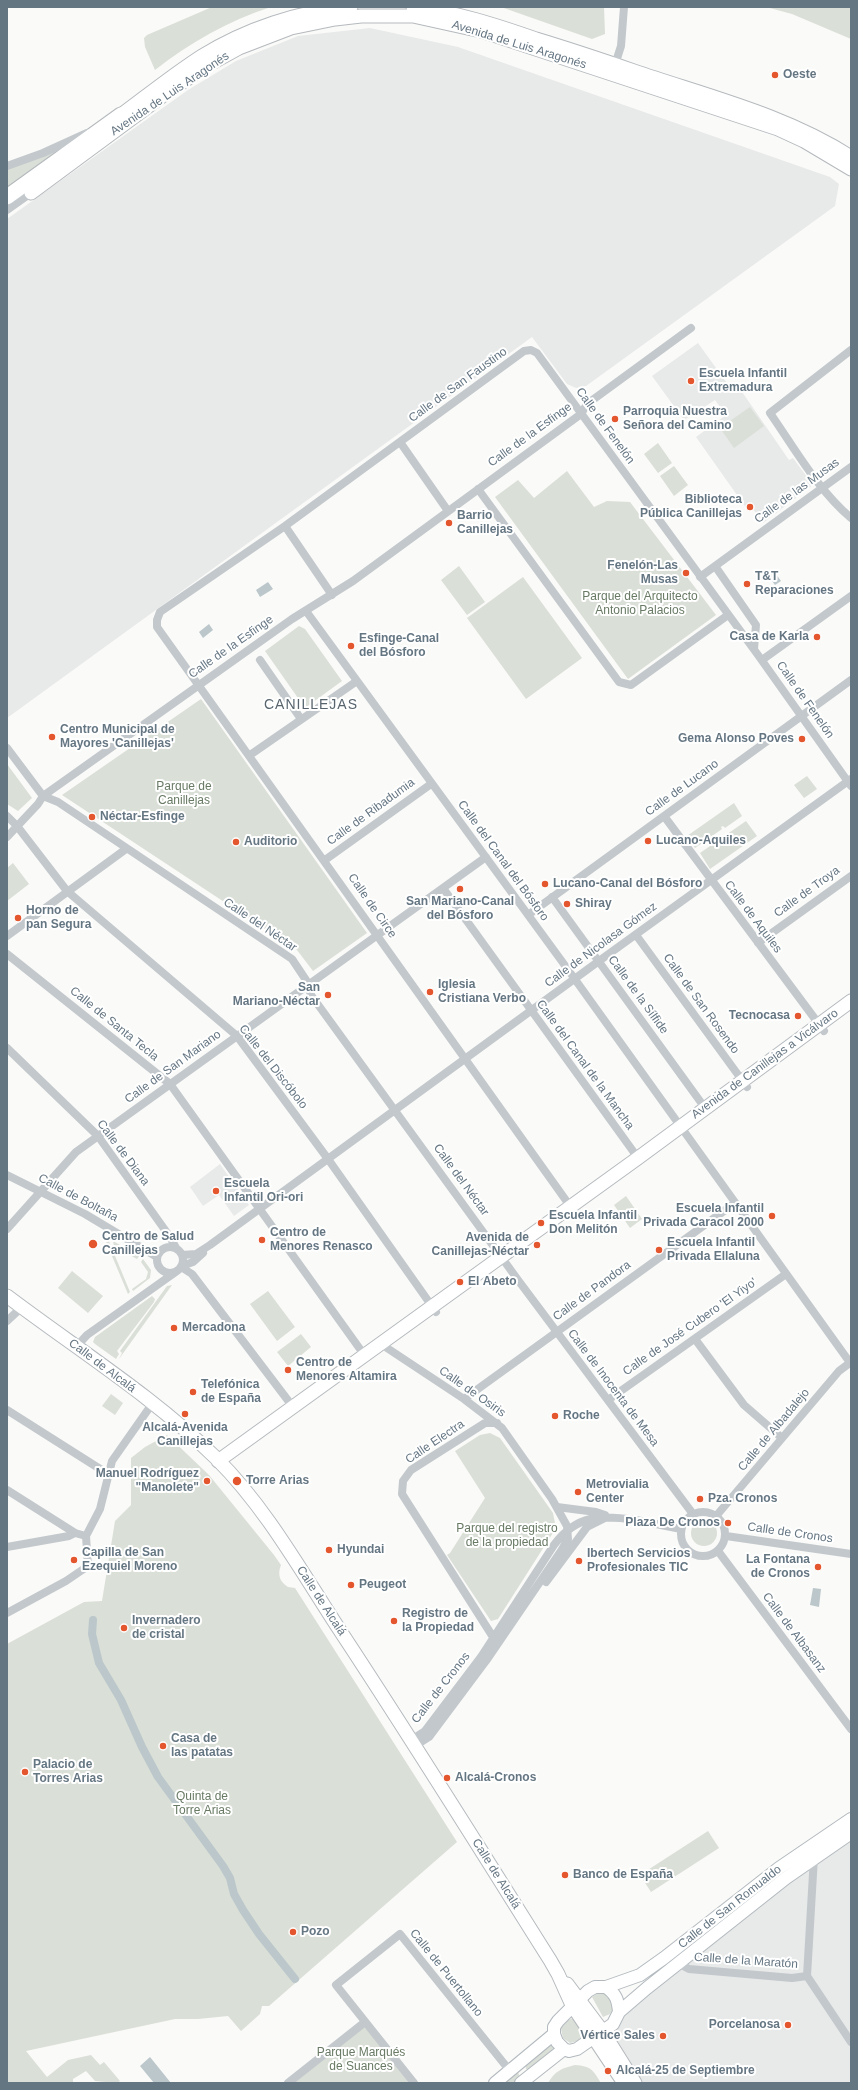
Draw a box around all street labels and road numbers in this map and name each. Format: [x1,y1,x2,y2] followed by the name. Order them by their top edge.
[450,18,588,72] street label: Avenida de Luis Aragonés
[108,49,232,139] street label: Avenida de Luis Aragonés
[406,344,510,426] street label: Calle de San Faustino
[573,385,637,467] street label: Calle de Fenelón
[485,400,575,470] street label: Calle de la Esfinge
[752,455,842,527] street label: Calle de las Musas
[186,612,276,682] street label: Calle de la Esfinge
[773,659,837,741] street label: Calle de Fenelón
[643,757,721,819] street label: Calle de Lucano
[324,775,418,849] street label: Calle de Ribadumia
[454,798,552,924] street label: Calle del Canal del Bósforo
[771,863,843,921] street label: Calle de Troya
[344,871,400,941] street label: Calle de Circe
[721,878,785,956] street label: Calle de Aquiles
[221,895,299,955] street label: Calle del Néctar
[542,899,660,991] street label: Calle de Nicolasa Gómez
[660,951,742,1057] street label: Calle de San Rosendo
[605,953,671,1037] street label: Calle de la Sílfide
[67,984,161,1064] street label: Calle de Santa Tecla
[533,997,637,1133] street label: Calle del Canal de la Mancha
[689,1006,841,1122] street label: Avenida de Canillejas a Vicálvaro
[236,1022,310,1112] street label: Calle del Discóbolo
[122,1027,224,1107] street label: Calle de San Mariano
[94,1117,152,1189] street label: Calle de Diana
[430,1141,492,1219] street label: Calle del Néctar
[36,1171,120,1225] street label: Calle de Boltaña
[550,1258,634,1324] street label: Calle de Pandora
[620,1275,760,1379] street label: Calle de José Cubero 'El Yiyo'
[564,1327,662,1449] street label: Calle de Inocenta de Mesa
[66,1336,138,1396] street label: Calle de Alcalá
[436,1364,508,1420] street label: Calle de Osiris
[735,1386,813,1474] street label: Calle de Albadalejo
[403,1417,467,1467] street label: Calle Electra
[746,1520,834,1546] street label: Calle de Cronos
[293,1564,349,1638] street label: Calle de Alcalá
[759,1590,829,1676] street label: Calle de Albasanz
[409,1650,473,1726] street label: Calle de Cronos
[469,1836,523,1912] street label: Calle de Alcalá
[676,1862,784,1952] street label: Calle de San Romualdo
[406,1926,486,2020] street label: Calle de Puertollano
[694,1950,798,1972] street label: Calle de la Maratón

